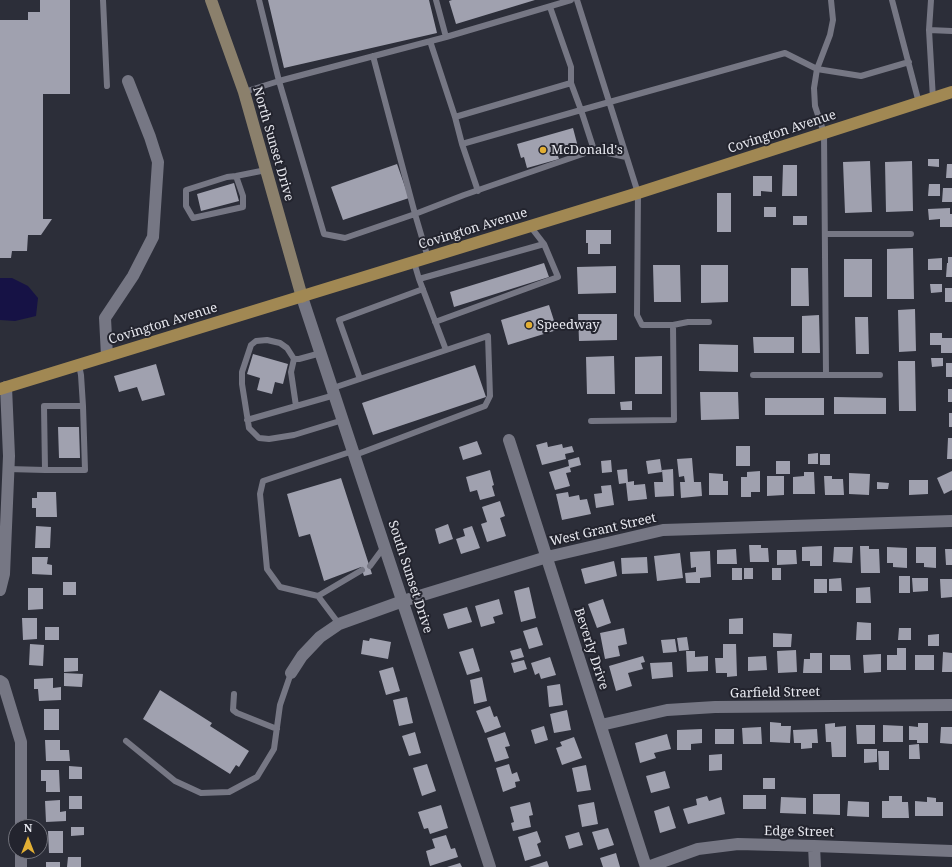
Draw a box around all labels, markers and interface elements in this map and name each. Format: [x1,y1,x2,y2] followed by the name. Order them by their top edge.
[249,85,297,203] street label: North Sunset Drive
[726,107,838,157] street label: Covington Avenue
[551,142,623,158] place label: McDonald's
[538,145,548,155] marker: McDonald's
[417,205,529,253] street label: Covington Avenue
[107,300,219,348] street label: Covington Avenue
[537,317,600,333] place label: Speedway
[524,320,534,330] marker: Speedway
[548,510,658,550] street label: West Grant Street
[384,519,436,635] street label: South Sunset Drive
[570,606,612,692] street label: Beverly Drive
[730,684,820,702] street label: Garfield Street
[8,819,48,859] north arrow
[24,820,32,835] text: N
[764,824,834,840] street label: Edge Street

